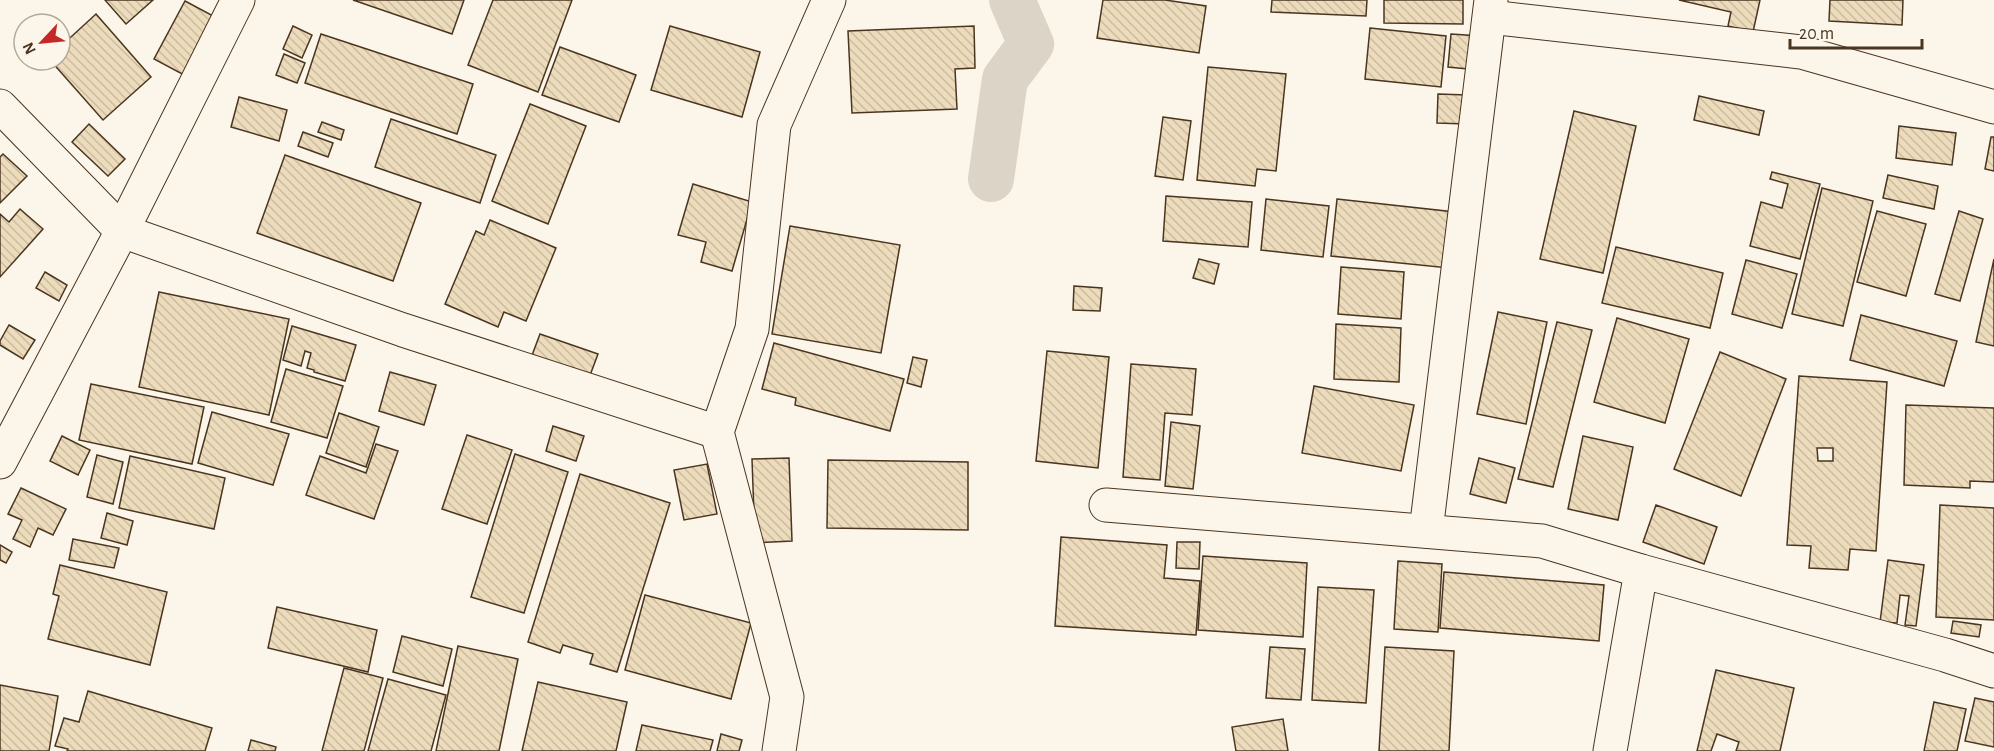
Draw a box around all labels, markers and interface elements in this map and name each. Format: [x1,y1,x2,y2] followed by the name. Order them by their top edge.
[12,12,72,72] north arrow
[1790,12,1922,50] scale bar
[1799,25,1834,43] text: 20 m
[20,40,39,57] text: N

